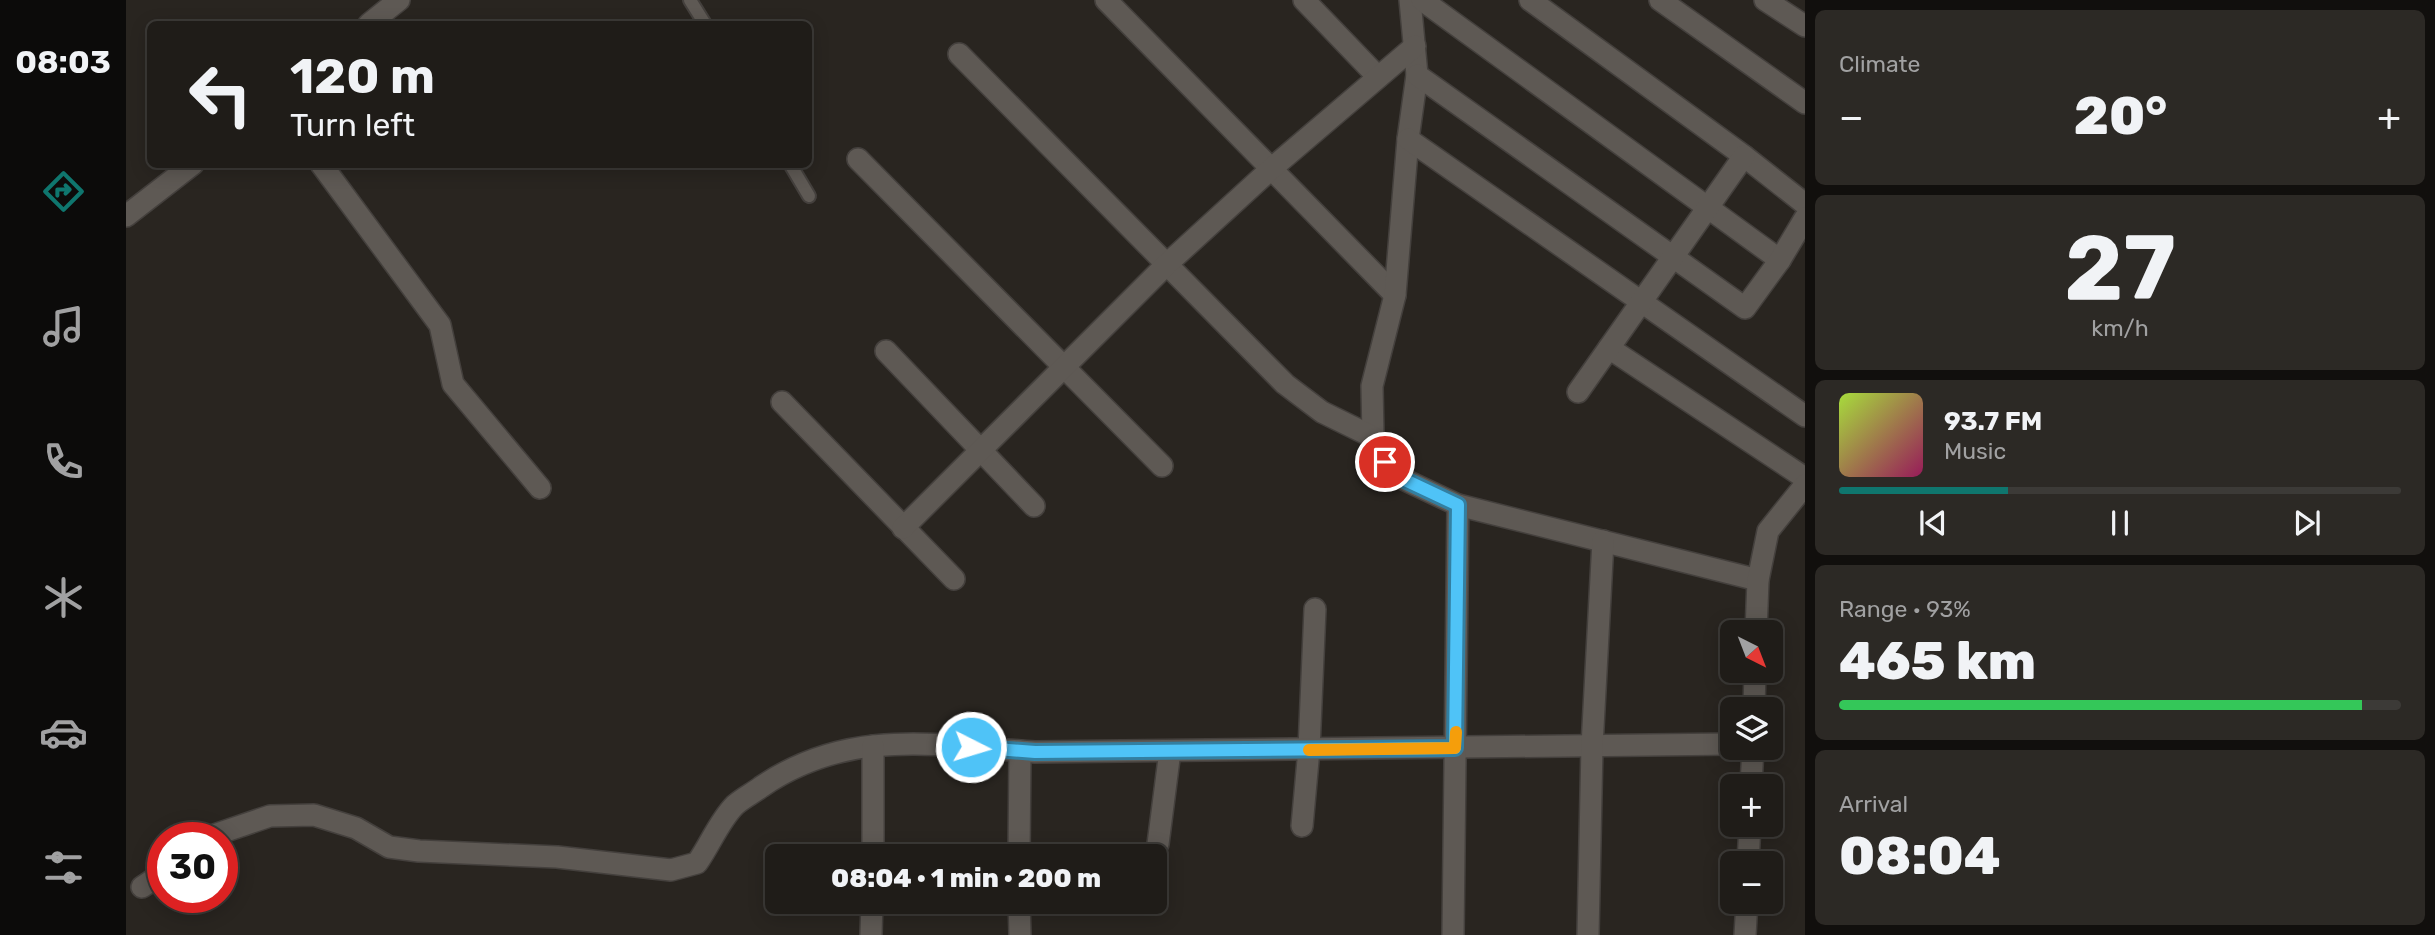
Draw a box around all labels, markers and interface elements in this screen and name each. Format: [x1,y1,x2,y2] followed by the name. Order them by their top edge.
[15,43,111,81] text: 08:03
[290,47,435,105] text: 120 m
[175,49,266,140] icon: left
[1839,50,1920,78] text: Climate
[2074,85,2167,147] text: 20°
[1839,94,1864,140] text: −
[2377,94,2401,140] text: +
[290,106,415,144] text: Turn left
[39,167,88,216] icon: directions
[2064,214,2176,322] text: 27
[39,302,88,351] icon: music
[2091,314,2149,342] text: km/h
[1944,406,2042,437] text: 93.7 FM
[1355,432,1415,492] pin
[39,437,88,486] icon: phone
[1944,437,2006,465] text: Music
[1366,443,1404,481] icon: arrive
[1914,504,1952,542] icon: previous
[2101,504,2139,542] icon: pause
[2288,504,2326,542] icon: next
[39,573,88,622] icon: climate
[1839,595,1971,623] text: Range · 93%
[1720,620,1783,682] north arrow
[1720,620,1783,914] map controls
[1839,630,2036,692] text: 465 km
[1720,697,1783,760] button: layers
[39,708,88,757] icon: car
[934,710,1008,784] position arrow
[1720,774,1783,837] button: +
[1839,790,1908,818] text: Arrival
[147,822,238,913] speed limit sign: 30
[1839,825,2001,887] text: 08:04
[39,843,88,892] icon: filters
[1720,851,1783,914] button: −
[831,863,1101,894] text: 08:04 · 1 min · 200 m

